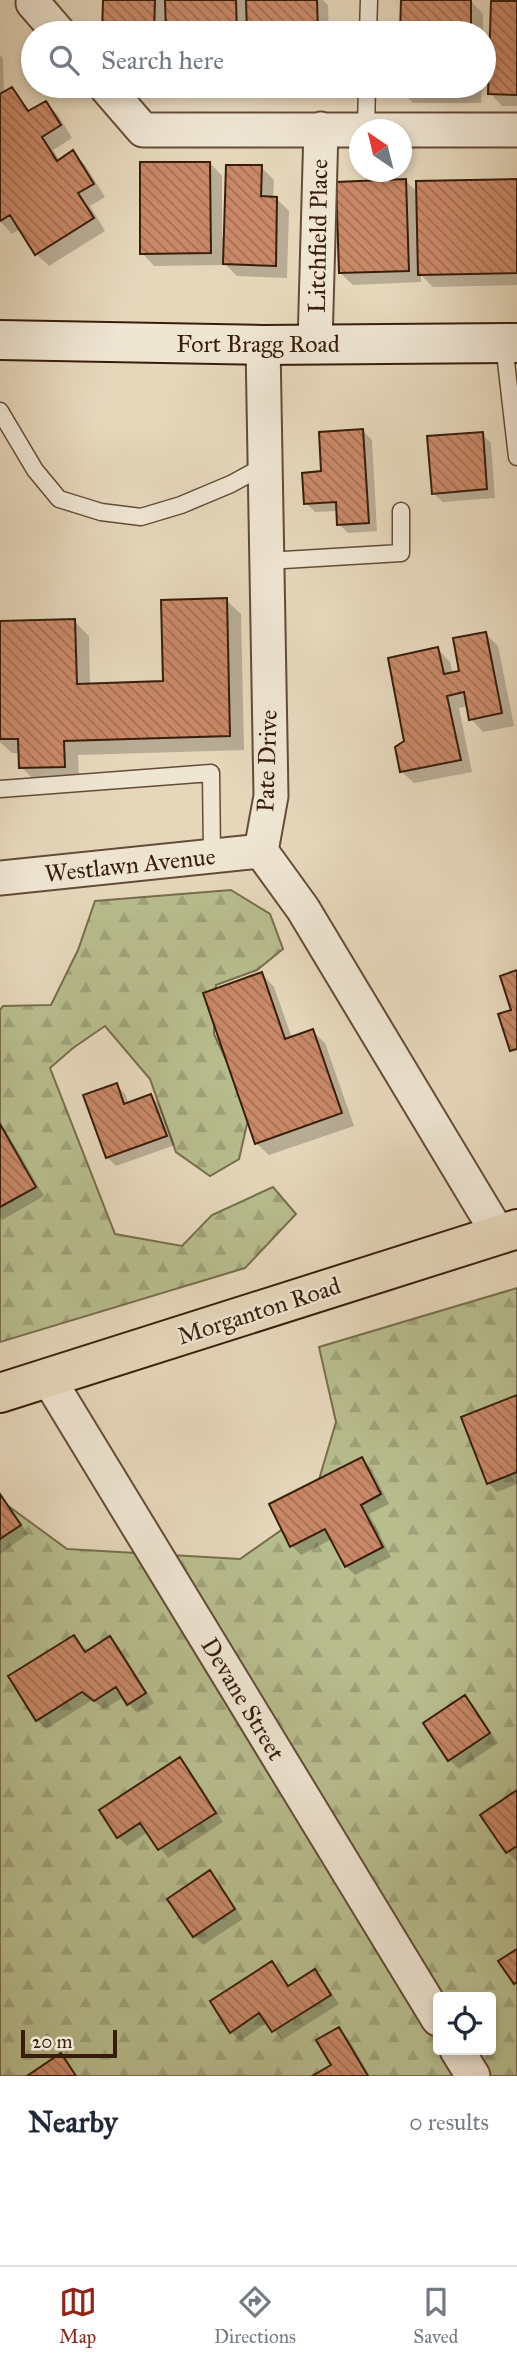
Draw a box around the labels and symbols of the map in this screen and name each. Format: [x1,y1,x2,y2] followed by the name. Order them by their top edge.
[349,119,412,182] north arrow
[302,159,334,313] street label: Litchfield Place
[176,329,340,359] street label: Fort Bragg Road
[250,709,284,813] street label: Pate Drive
[43,841,217,889] street label: Westlawn Avenue
[174,1270,344,1352] street label: Morganton Road
[195,1632,292,1766] street label: Devane Street
[21,2027,117,2059] scale bar

